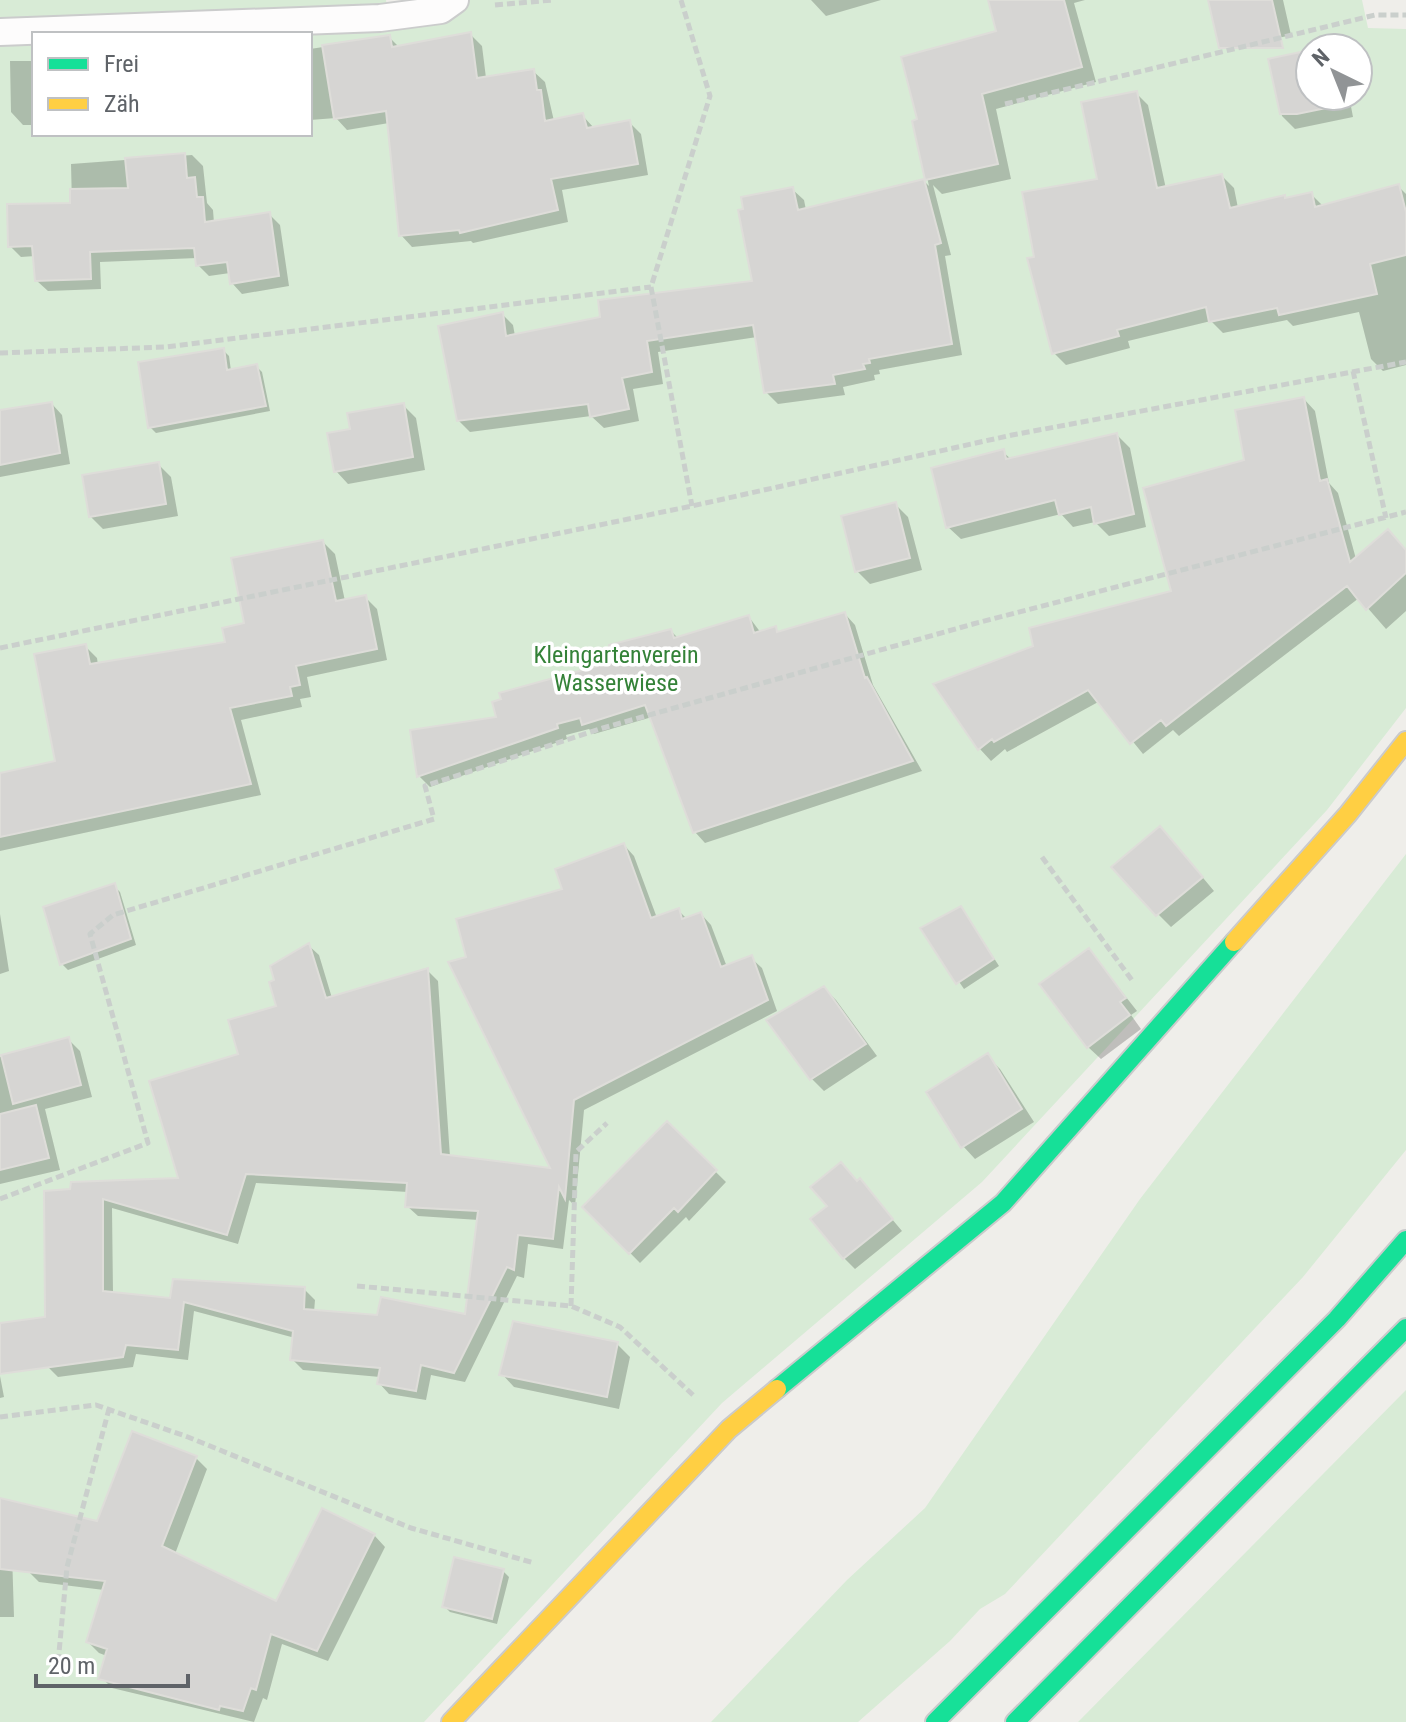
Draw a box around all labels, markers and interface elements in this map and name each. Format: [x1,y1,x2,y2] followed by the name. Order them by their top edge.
[32,32,312,136] legend
[1294,32,1374,112] north arrow
[1307,44,1334,71] text: N
[104,50,139,78] text: Frei
[104,90,140,118] text: Zäh
[533,641,699,697] park label: Kleingartenverein Wasserwiese
[36,1638,188,1688] scale bar
[48,1652,95,1680] text: 20 m

